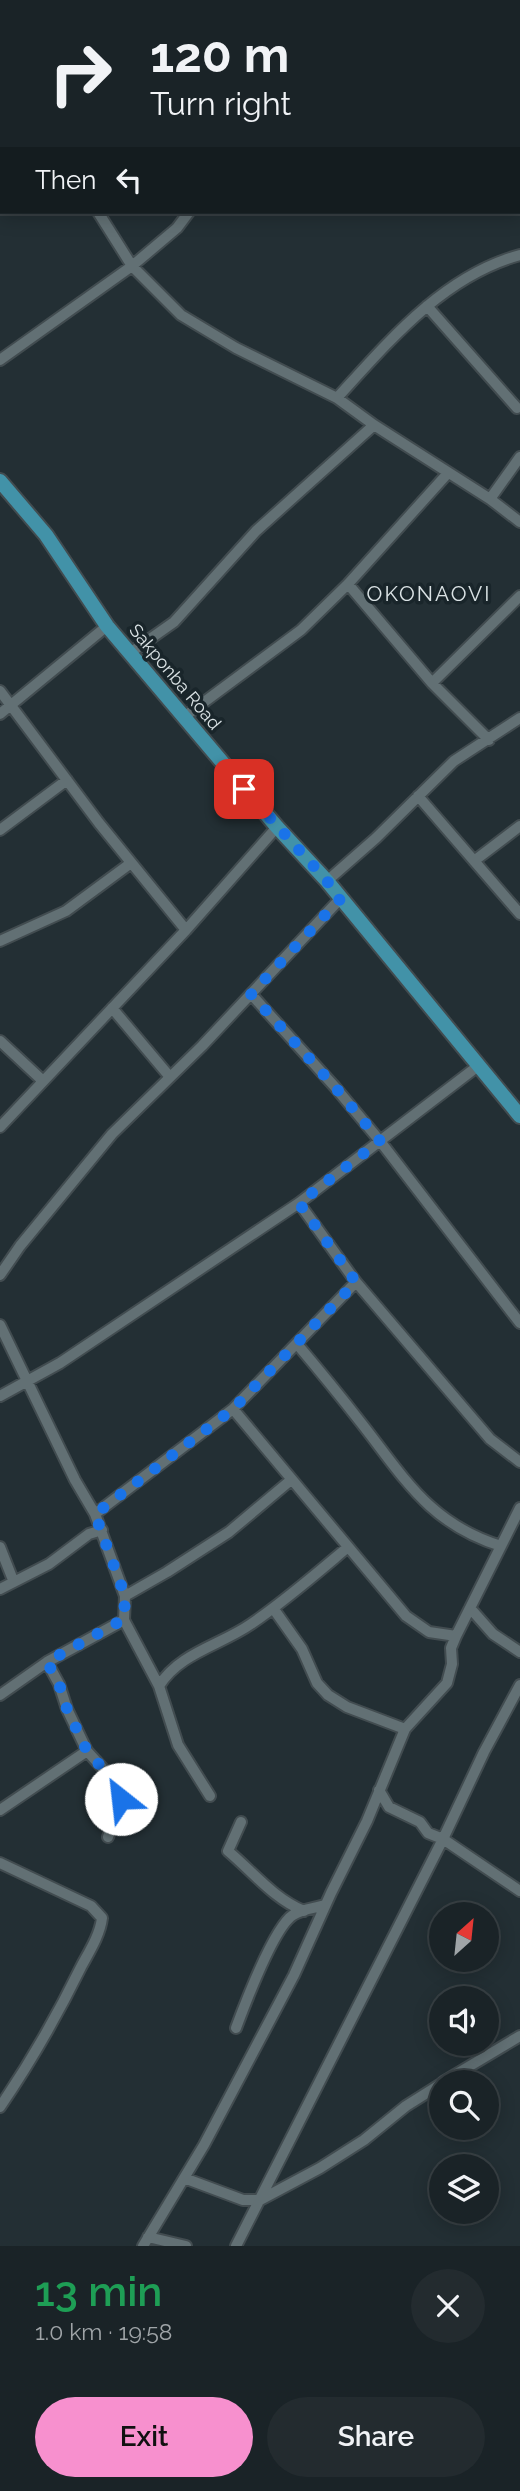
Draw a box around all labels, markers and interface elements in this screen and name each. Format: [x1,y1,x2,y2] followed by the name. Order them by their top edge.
[150,26,289,83] text: 120 m
[35,28,126,119] icon: right
[150,85,291,122] text: Turn right
[110,161,148,199] icon: left
[35,165,96,195] text: Then
[367,581,491,606] district label: OKONAOVI
[125,620,226,734] street label: Sakponba Road
[214,759,274,819] pin
[225,770,263,808] icon: arrive
[84,1762,158,1836] position arrow
[429,1902,499,1972] north arrow
[429,1902,499,2224] map controls
[429,1986,499,2056] button: sound
[429,2070,499,2140] button: search
[429,2154,499,2224] button: layers
[35,2267,162,2316] text: 13 min
[411,2269,485,2343] button: close
[35,2318,172,2345] text: 1.0 km · 19:58
[35,2397,253,2477] button: Exit
[267,2397,485,2477] button: Share

